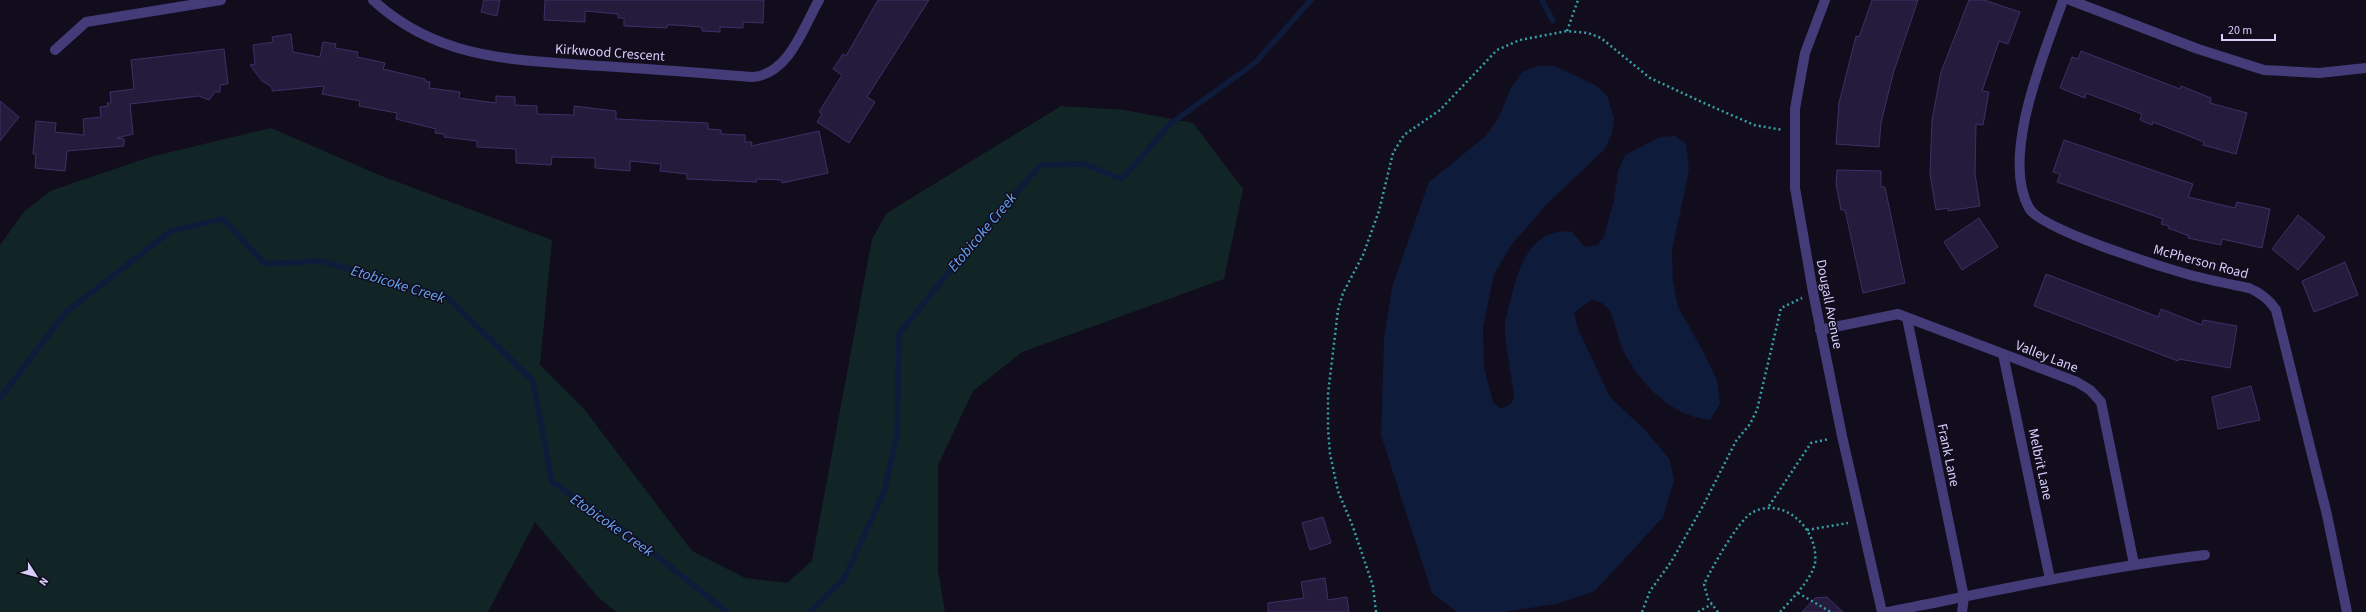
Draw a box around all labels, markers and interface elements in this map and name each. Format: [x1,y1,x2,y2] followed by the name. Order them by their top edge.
[2222,16,2275,42] scale bar
[2228,22,2252,39] text: 20 m
[554,39,666,67] street label: Kirkwood Crescent
[943,188,1022,276] water label: Etobicoke Creek
[2151,240,2251,284] street label: McPherson Road
[1811,258,1848,351] street label: Dougall Avenue
[348,260,448,309] water label: Etobicoke Creek
[2012,336,2081,378] street label: Valley Lane
[1932,422,1964,489] street label: Frank Lane
[2023,427,2057,502] street label: Melbrit Lane
[566,489,658,562] water label: Etobicoke Creek
[16,556,56,596] north arrow
[35,574,52,589] text: N

